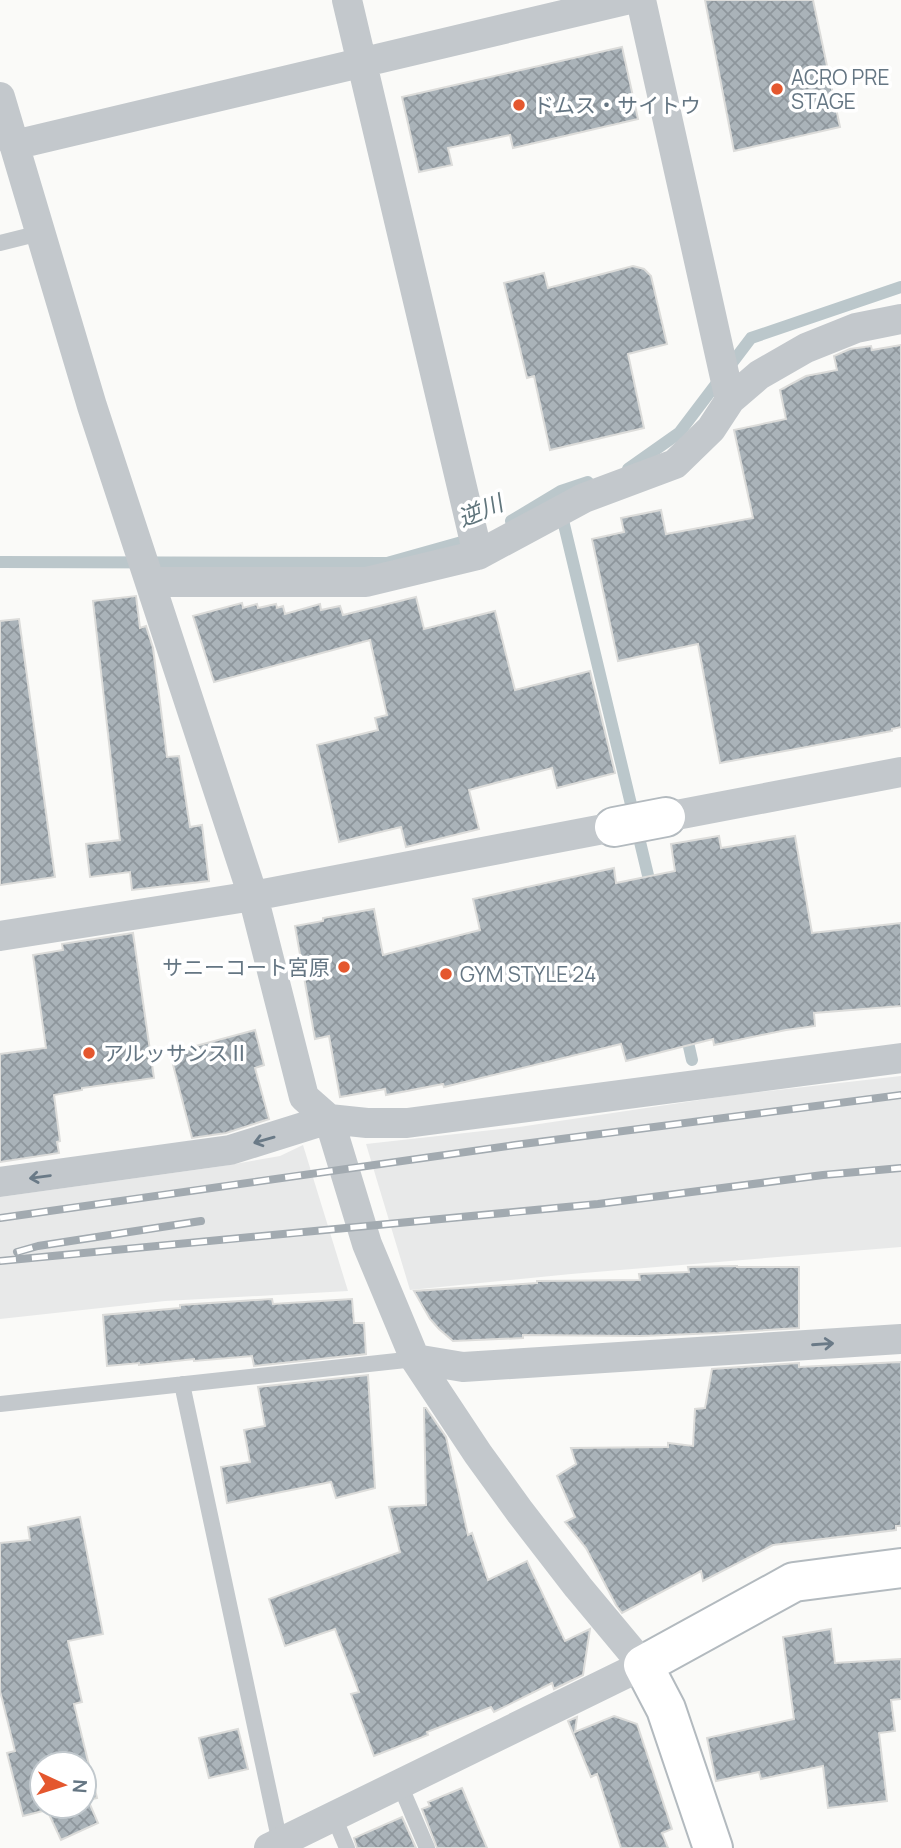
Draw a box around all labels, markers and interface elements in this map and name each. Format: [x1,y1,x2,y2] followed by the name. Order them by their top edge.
[791,63,889,115] place label: ACRO PRE STAGE
[769,81,785,97] marker: ACRO PRE STAGE
[533,91,701,119] place label: ドムス・サイトウ
[511,97,527,113] marker: ドムス・サイトウ
[453,485,510,534] water label: 逆川
[162,953,330,981] place label: サニーコート宮原
[336,959,352,975] marker: サニーコート宮原
[460,960,596,988] place label: GYM STYLE 24
[438,966,454,982] marker: GYM STYLE 24
[103,1039,249,1067] place label: アルッサンスⅡ
[81,1045,97,1061] marker: アルッサンスⅡ
[253,1134,276,1147] one-way arrow
[29,1170,51,1183] one-way arrow
[811,1337,834,1350] one-way arrow
[28,1750,98,1820] north arrow
[67,1778,93,1794] text: N

